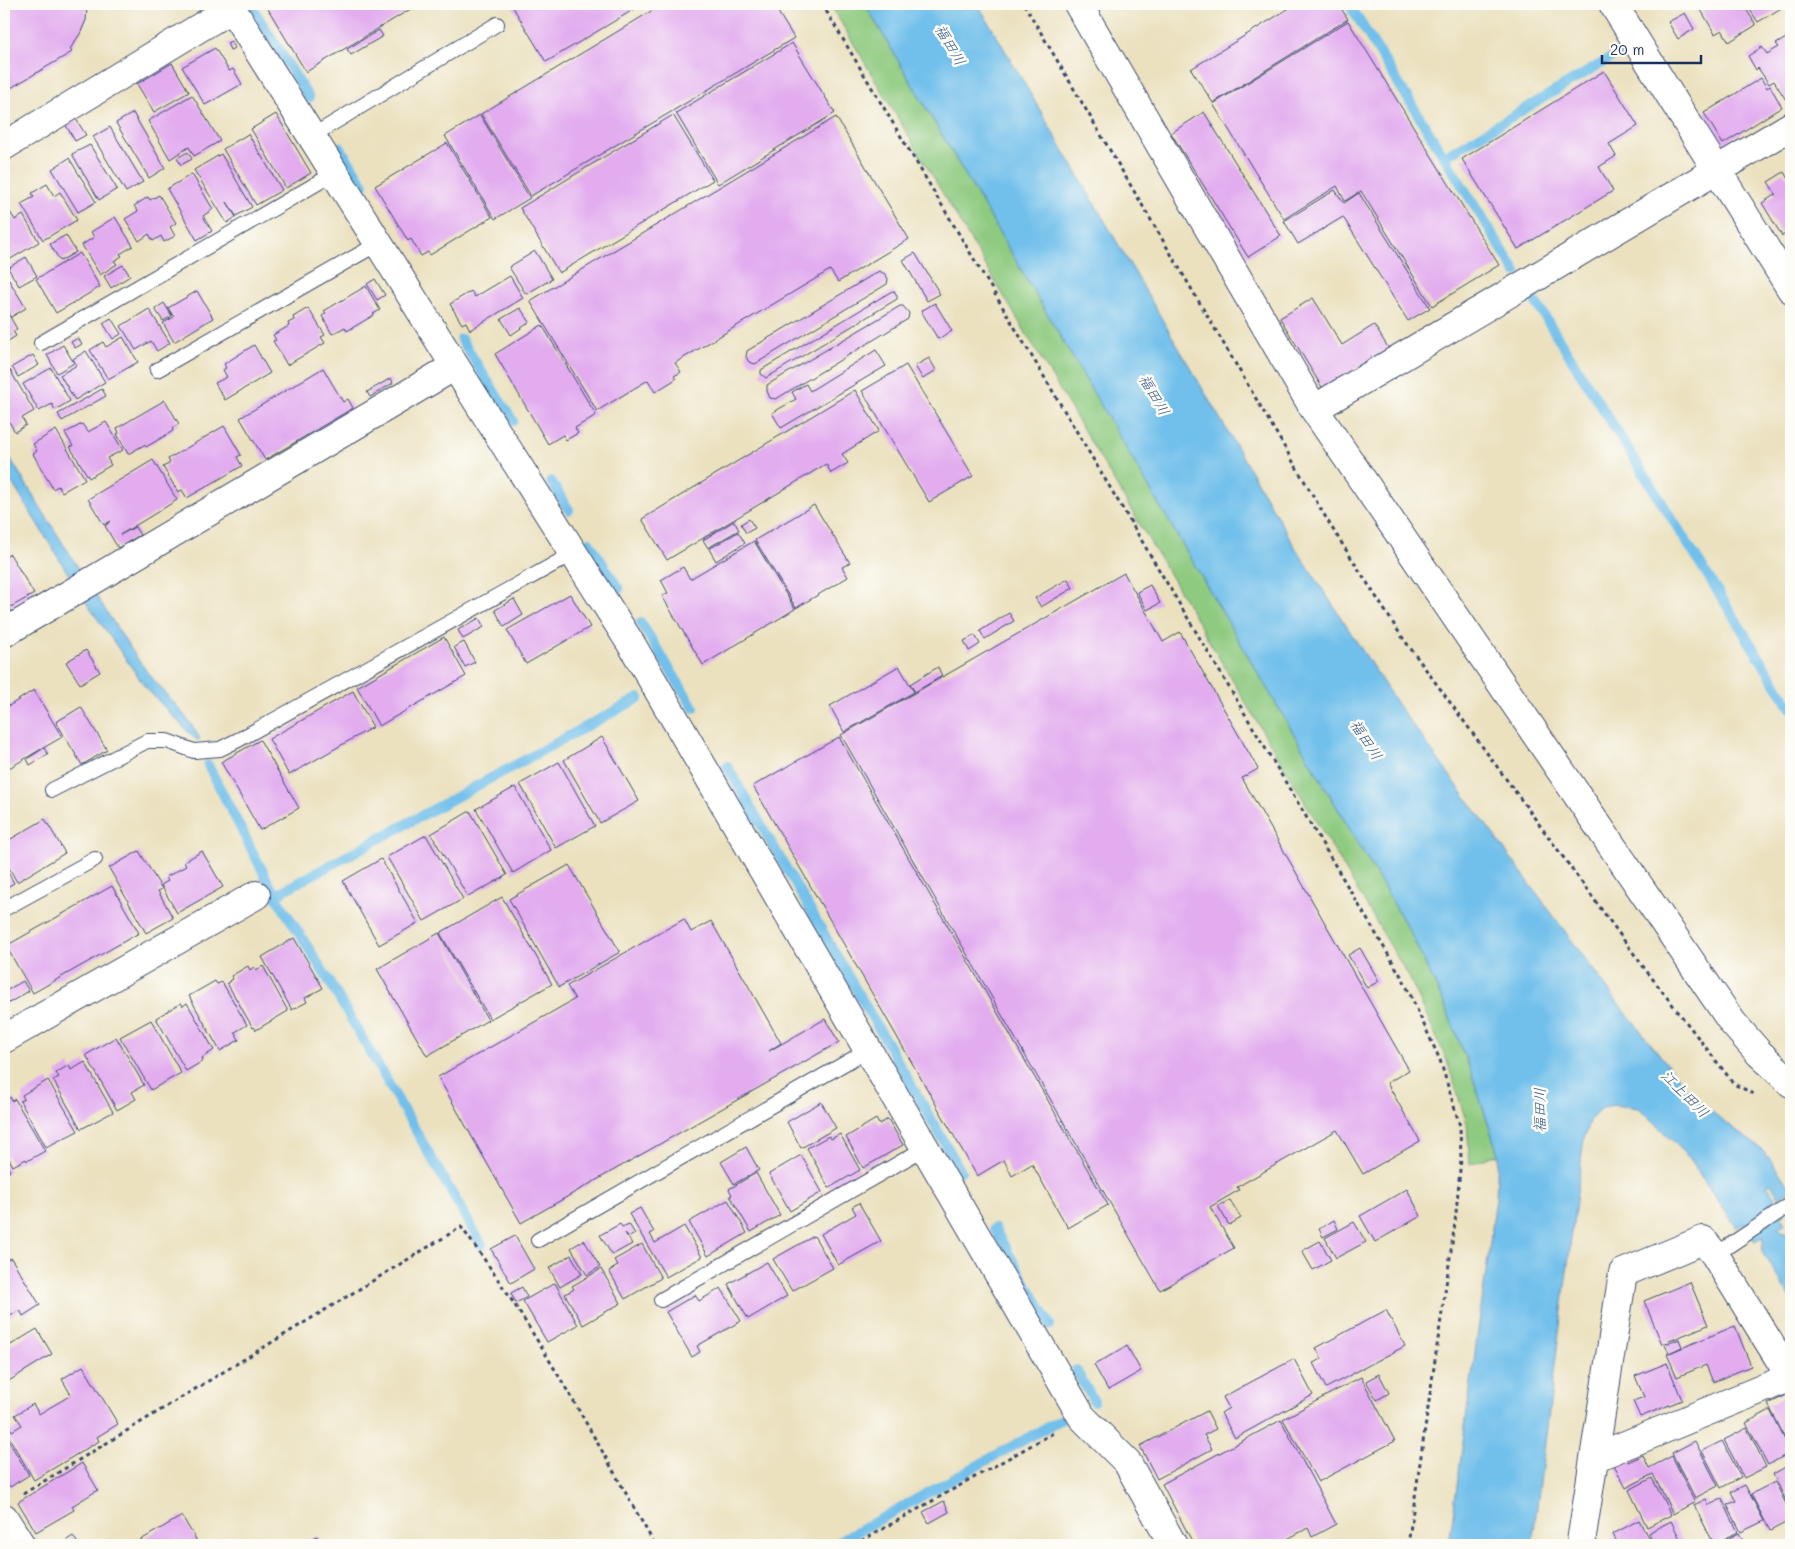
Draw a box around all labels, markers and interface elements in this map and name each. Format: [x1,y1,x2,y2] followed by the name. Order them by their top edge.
[931,20,971,69] water label: 福田川
[1602,32,1701,64] scale bar
[1610,39,1644,59] text: 20 m
[1135,370,1175,419] water label: 福田川
[1346,715,1387,764] water label: 福田川
[1657,1065,1714,1122] water label: 江上田川
[1529,1087,1549,1133] water label: 福田川

